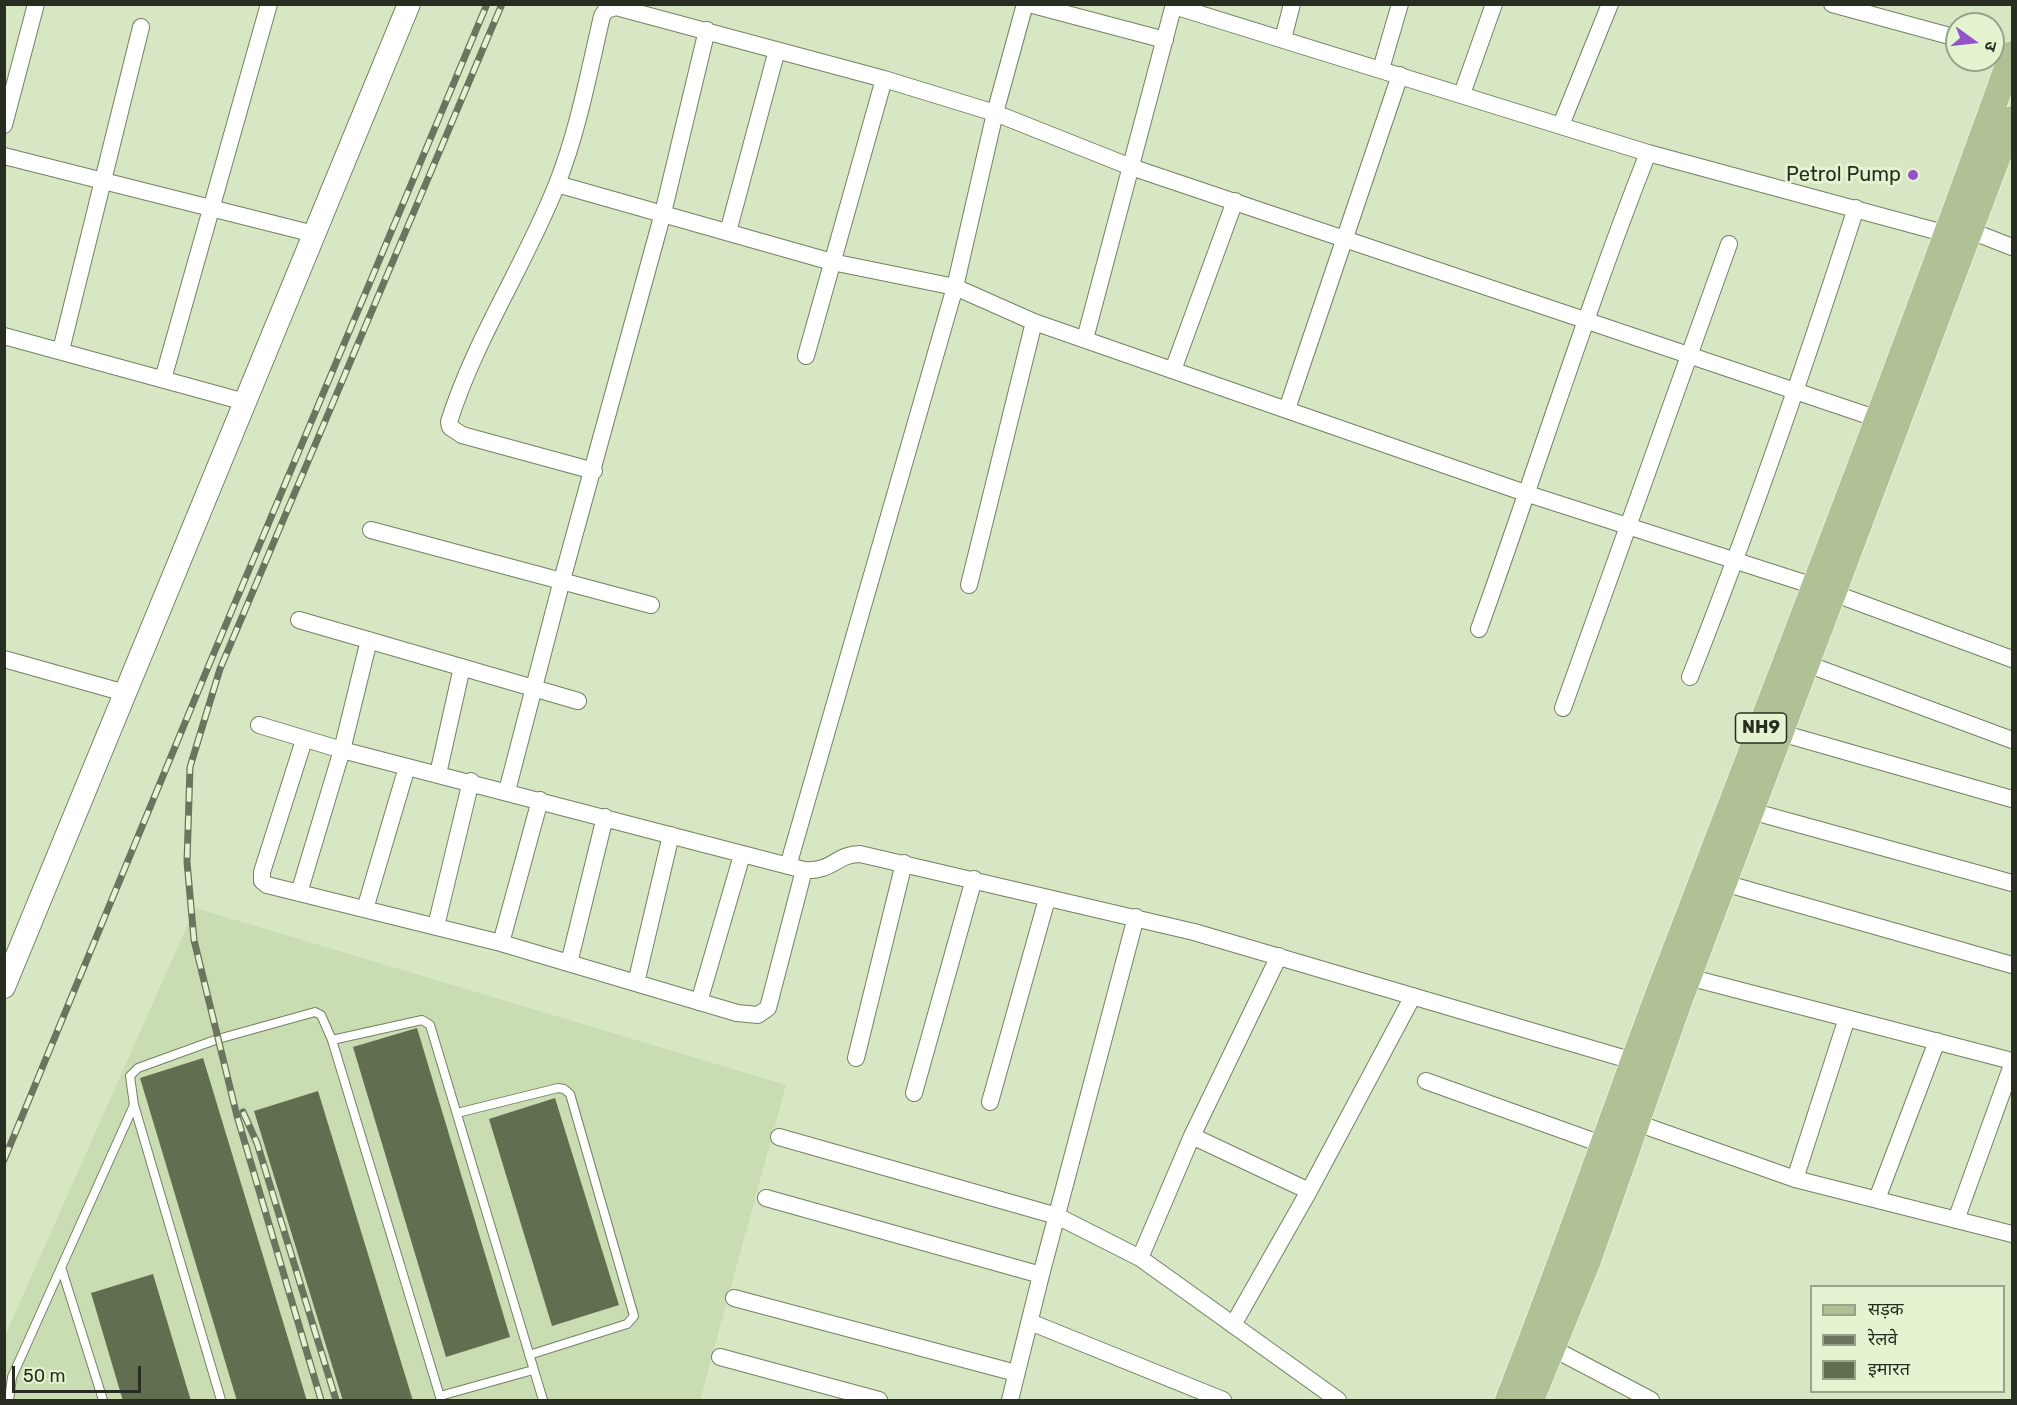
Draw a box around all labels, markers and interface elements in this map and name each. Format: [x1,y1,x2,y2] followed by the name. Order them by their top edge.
[1945,12,2005,72] north arrow
[1981,39,2001,53] text: उ
[1786,163,1901,187] place label: Petrol Pump
[1906,168,1920,182] marker: Petrol Pump
[1736,713,1786,743] road number: NH9
[1810,1285,2005,1393] legend
[1868,1298,1904,1320] text: सड़क
[1868,1328,1898,1350] text: रेलवे
[15,1354,144,1392] scale bar
[1868,1358,1910,1380] text: इमारत
[23,1365,66,1387] text: 50 m

